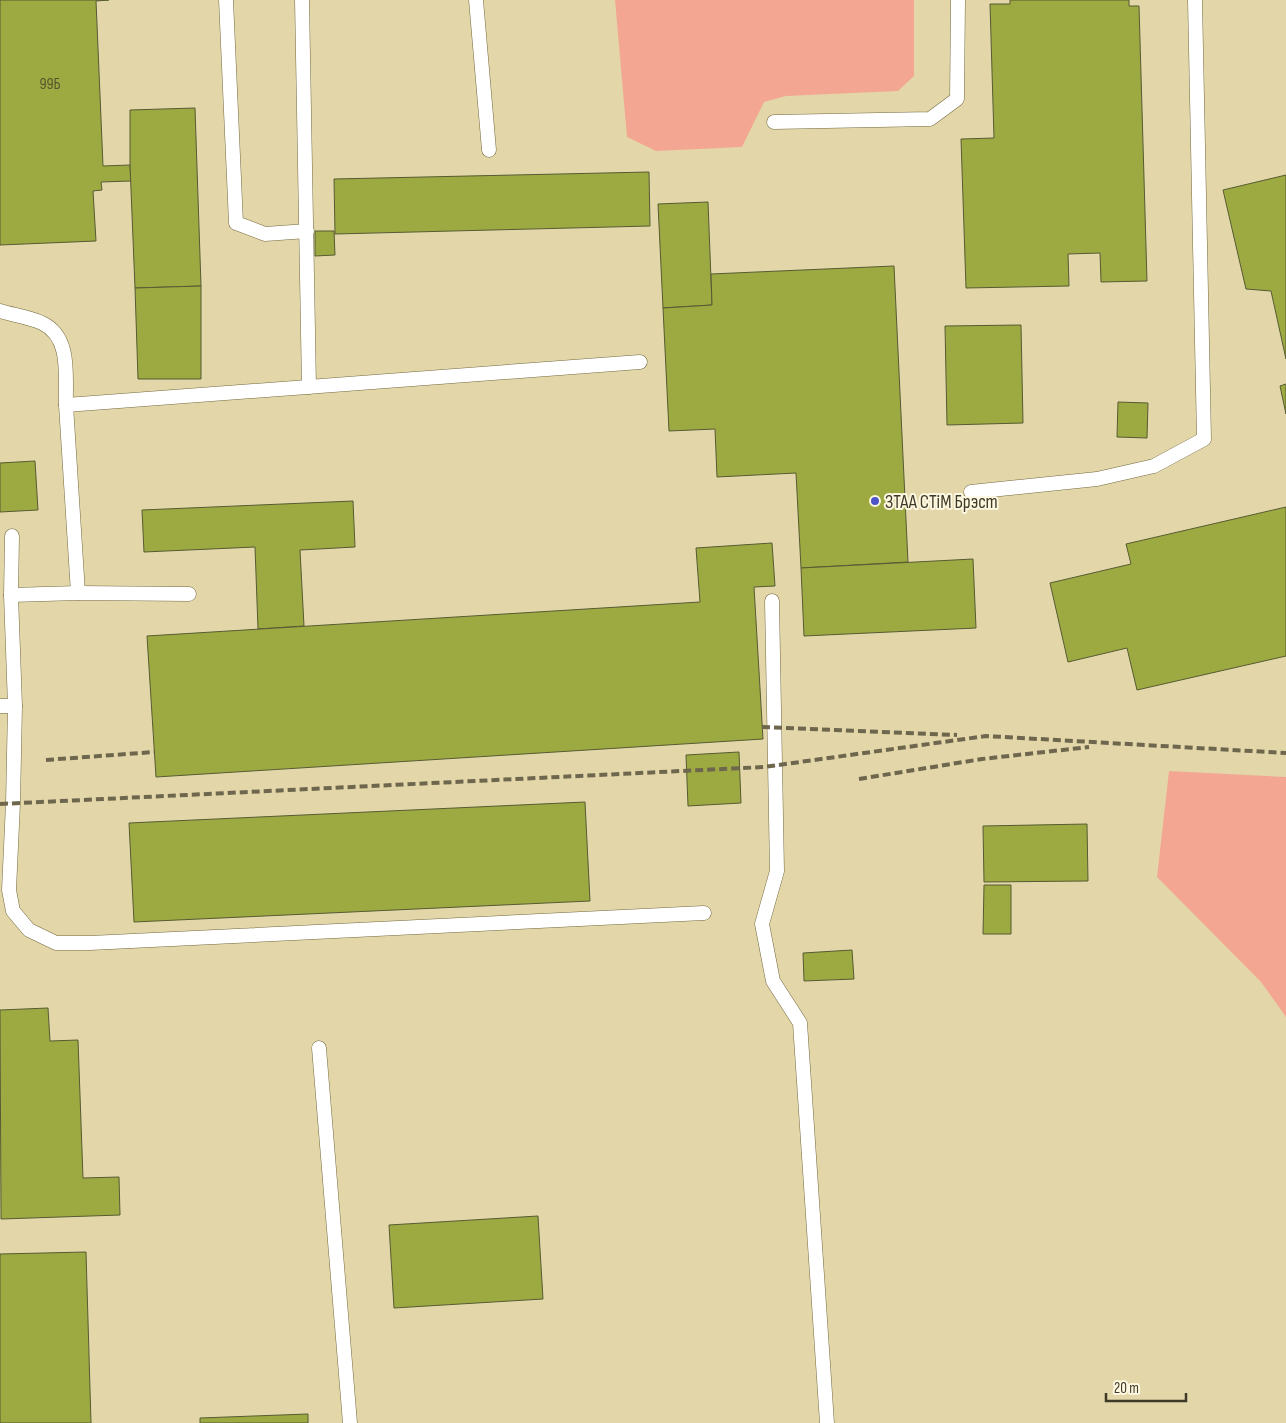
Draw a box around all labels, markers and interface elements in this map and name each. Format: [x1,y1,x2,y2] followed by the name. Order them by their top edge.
[39,75,61,94] house number: 99Б
[885,491,998,514] place label: ЗТАА СТіМ Брэст
[869,495,881,507] marker: ЗТАА СТіМ Брэст
[1106,1370,1186,1402] scale bar
[1114,1379,1139,1398] text: 20 m

